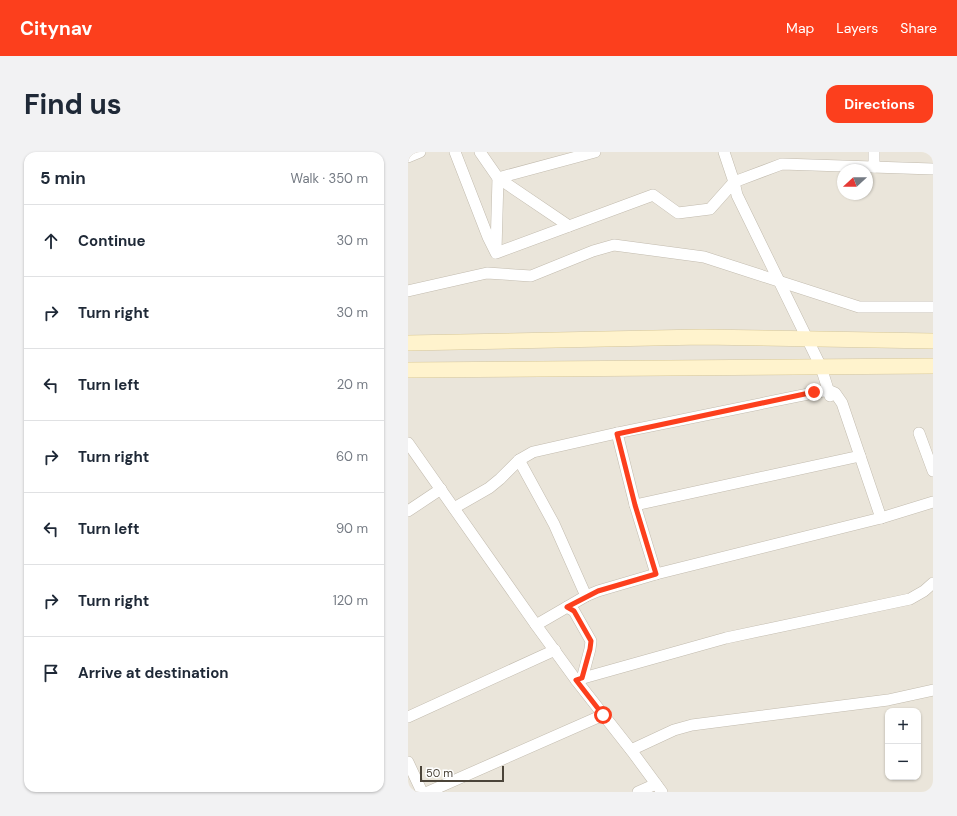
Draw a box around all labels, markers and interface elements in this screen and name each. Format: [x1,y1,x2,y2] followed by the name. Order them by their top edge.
[20,16,92,41] text: Citynav
[786,19,814,37] text: Map
[836,19,878,37] text: Layers
[900,19,937,37] text: Share
[826,85,933,123] button: Directions
[24,86,122,123] text: Find us
[837,164,873,200] north arrow
[40,167,86,189] text: 5 min
[290,170,368,187] text: Walk · 350 m
[40,230,62,252] icon: ahead
[78,231,146,251] text: Continue
[336,232,368,249] text: 30 m
[40,302,62,324] icon: right
[78,303,149,323] text: Turn right
[336,304,368,321] text: 30 m
[40,374,62,396] icon: left
[78,375,139,395] text: Turn left
[337,376,368,393] text: 20 m
[805,383,823,401] route end
[40,446,62,468] icon: right
[78,447,149,467] text: Turn right
[336,448,368,465] text: 60 m
[40,518,62,540] icon: left
[78,519,139,539] text: Turn left
[336,520,368,537] text: 90 m
[40,590,62,612] icon: right
[78,591,149,611] text: Turn right
[333,592,368,609] text: 120 m
[40,662,62,684] icon: arrive
[78,663,229,683] text: Arrive at destination
[594,706,612,724] route start
[885,708,921,780] map controls
[885,708,921,744] button: +
[885,744,921,780] button: −
[420,764,504,783] scale bar
[426,766,453,780] text: 50 m

